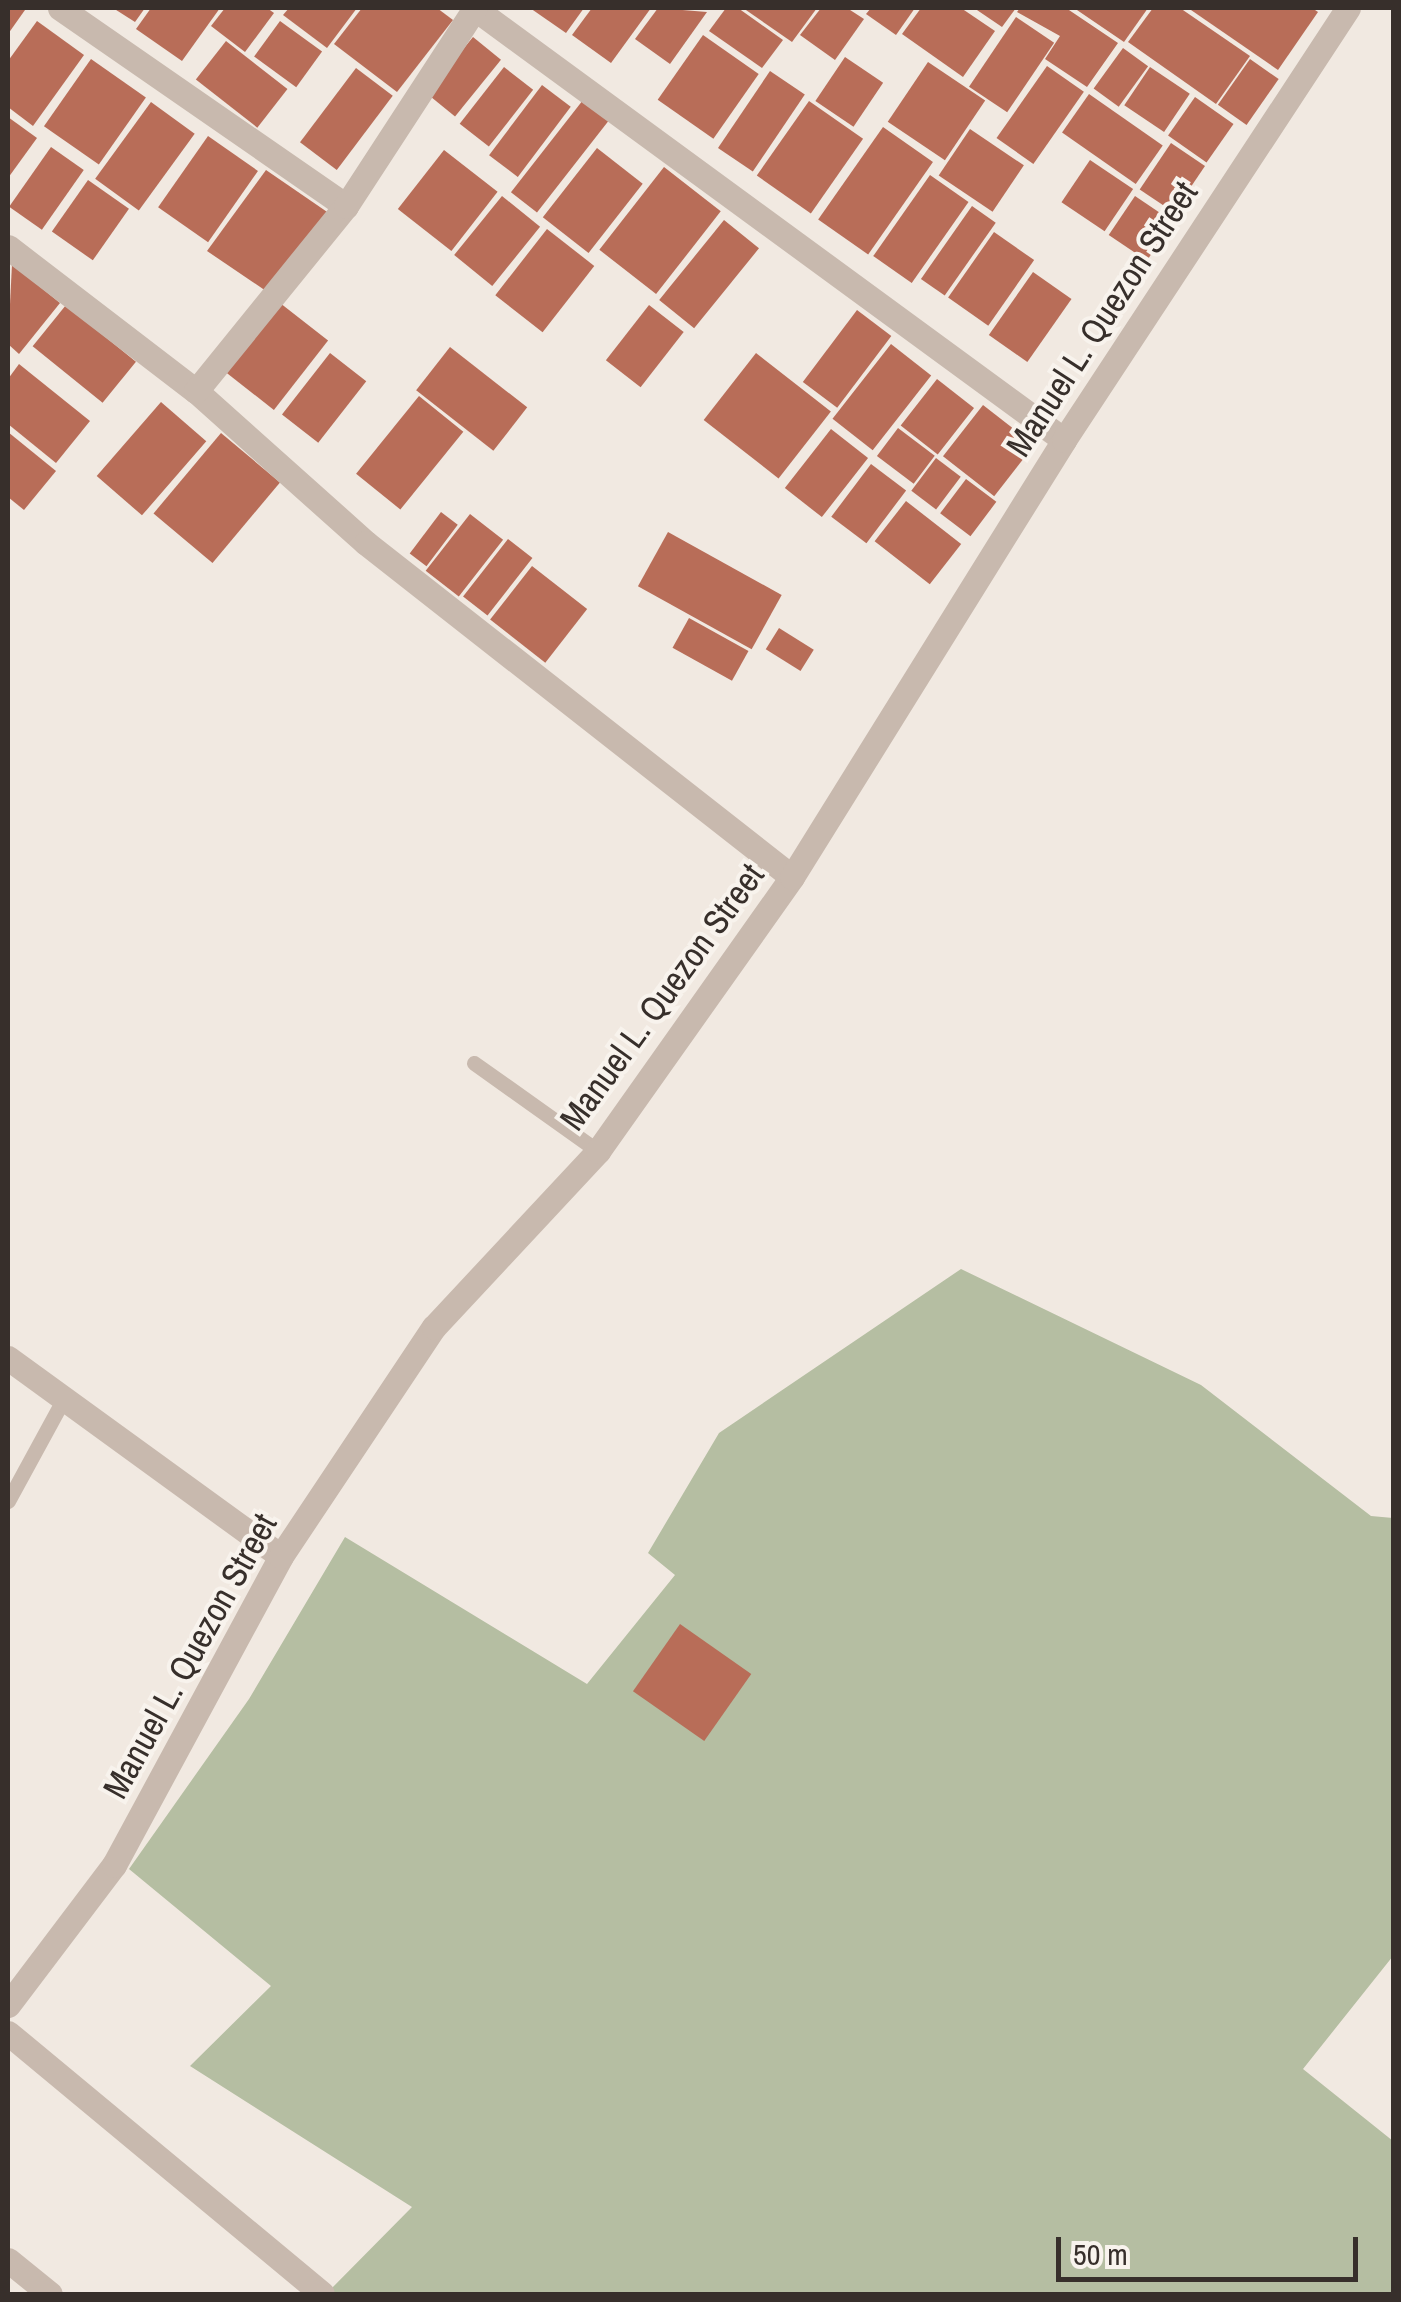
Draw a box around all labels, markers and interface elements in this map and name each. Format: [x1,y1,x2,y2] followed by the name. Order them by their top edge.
[997,174,1207,464] street label: Manuel L. Quezon Street
[551,856,773,1138] street label: Manuel L. Quezon Street
[94,1506,286,1806] street label: Manuel L. Quezon Street
[1061,2217,1364,2279] scale bar
[1073,2234,1128,2274] text: 50 m

